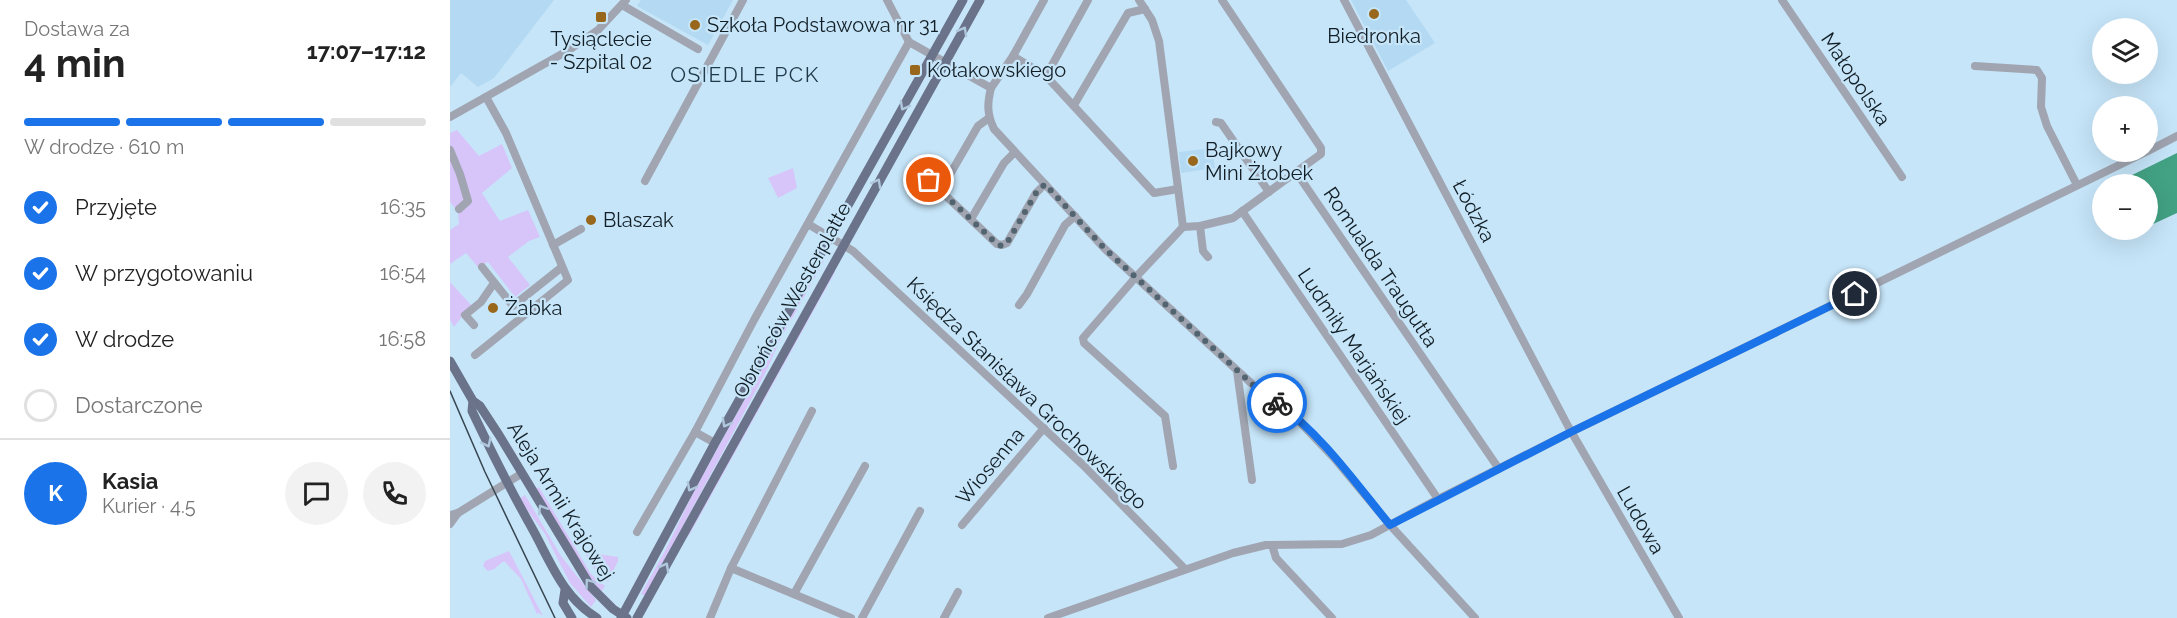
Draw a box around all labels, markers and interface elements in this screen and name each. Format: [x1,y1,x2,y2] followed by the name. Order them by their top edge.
[1367,7,1381,21] marker: Biedronka
[594,10,608,24] marker: Tysiąclecie - Szpital 02
[707,13,939,37] place label: Szkoła Podstawowa nr 31
[24,17,130,41] text: Dostawa za
[688,18,702,32] marker: Szkoła Podstawowa nr 31
[2092,18,2158,240] map controls
[2092,18,2158,84] button: layers
[1327,24,1421,48] place label: Biedronka
[550,27,652,74] place label: Tysiąclecie - Szpital 02
[955,27,967,37] one-way arrow
[1816,28,1896,130] street label: Małopolska
[307,38,426,64] text: 17:07–17:12
[24,40,125,86] text: 4 min
[927,58,1066,82] place label: Kołakowskiego
[670,62,820,87] district label: OSIEDLE PCK
[908,63,922,77] marker: Kołakowskiego
[2092,96,2158,162] button: +
[900,100,911,111] one-way arrow
[24,135,184,159] text: W drodze · 610 m
[1205,138,1313,185] place label: Bajkowy Mini Żłobek
[903,154,954,205] pin
[1186,154,1200,168] marker: Bajkowy Mini Żłobek
[912,163,945,196] icon: bag
[2092,174,2158,240] button: −
[1448,176,1500,246] street label: Łódzka
[870,179,881,189] one-way arrow
[1319,182,1443,352] street label: Romualda Traugutta
[24,191,57,224] icon: check
[75,194,157,220] text: Przyjęte
[380,195,426,219] text: 16:35
[728,198,856,402] street label: Obrońców Westerplatte
[603,208,674,232] place label: Blaszak
[584,213,598,227] marker: Blaszak
[24,257,57,290] icon: check
[75,260,253,286] text: W przygotowaniu
[380,261,426,285] text: 16:54
[1293,263,1415,429] street label: Ludmiły Marjańskiej
[1829,268,1880,319] pin
[902,272,1152,514] street label: Księdza Stanisława Grochowskiego
[1838,277,1871,310] icon: home
[505,295,562,320] place label: Żabka
[486,301,500,315] marker: Żabka
[24,323,57,356] icon: check
[75,326,174,352] text: W drodze
[379,327,426,351] text: 16:58
[1247,373,1307,433] courier
[1261,387,1294,420] icon: bike
[75,392,203,418] text: Dostarczone
[503,417,619,585] street label: Aleja Armii Krajowej
[722,417,733,427] one-way arrow
[951,423,1029,509] street label: Wiosenna
[480,436,492,447] one-way arrow
[285,462,348,525] button: chat
[363,462,426,525] button: phone
[102,468,158,494] text: Kasia
[48,480,63,506] text: K
[687,481,698,491] one-way arrow
[1612,482,1670,558] street label: Ludowa
[102,494,196,518] text: Kurier · 4.5
[538,505,550,515] one-way arrow
[658,563,669,573] one-way arrow
[585,579,596,590] one-way arrow

